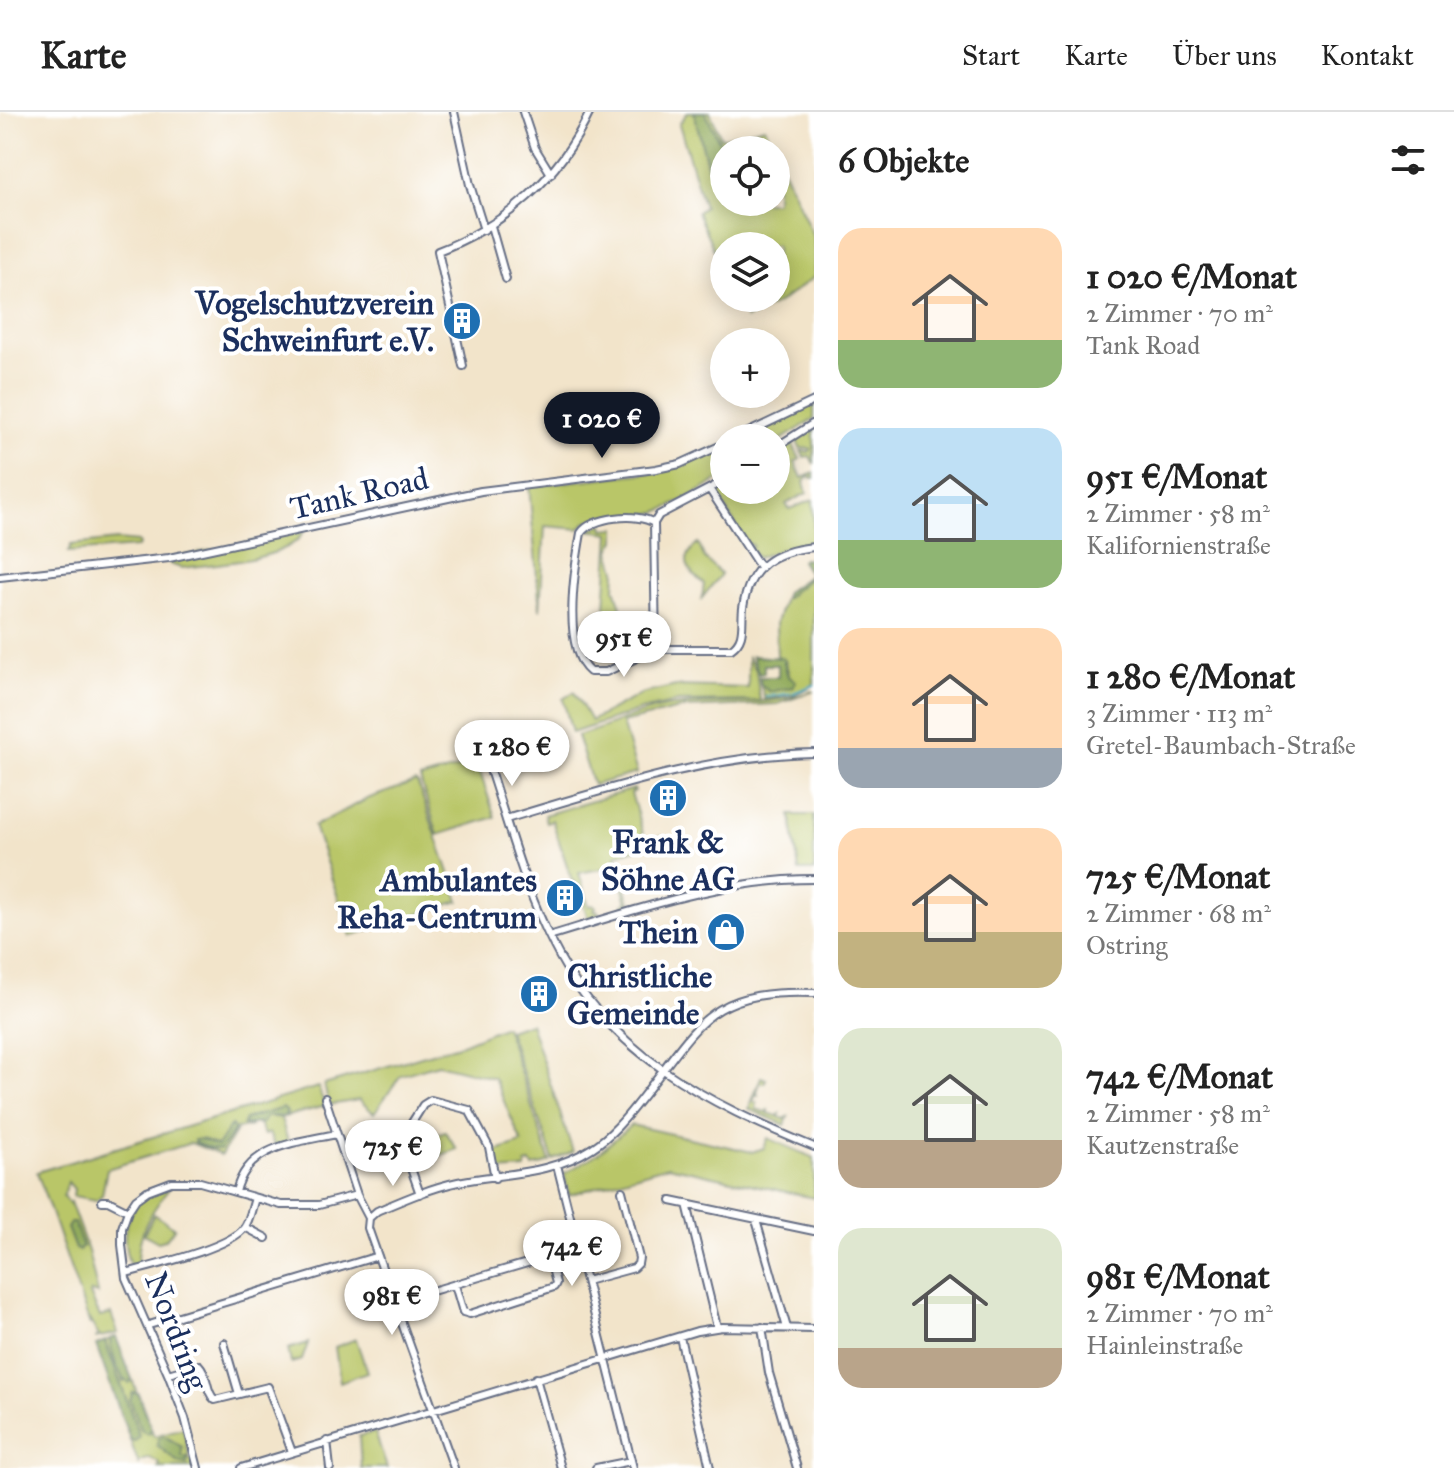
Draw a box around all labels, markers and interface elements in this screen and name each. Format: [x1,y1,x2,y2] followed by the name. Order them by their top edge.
[40,32,127,78] text: Karte
[962,38,1020,73] text: Start
[1064,38,1128,73] text: Karte
[1172,38,1277,73] text: Über uns
[1321,38,1414,73] text: Kontakt
[710,136,790,504] map controls
[710,136,790,216] button: locate
[1386,138,1430,182] icon: filters
[838,140,969,181] text: 6 Objekte
[710,232,790,312] button: layers
[1086,256,1297,297] text: 1 020 €/Monat
[902,260,998,356] icon: home
[194,284,435,360] place label: Vogelschutzverein Schweinfurt e.V.
[1086,297,1273,329] text: 2 Zimmer · 70 m²
[441,300,483,342] building icon: Vogelschutzverein Schweinfurt e.V.
[710,328,790,408] button: +
[1086,329,1200,361] text: Tank Road
[528,392,676,460] pin: 1 020 €
[562,402,642,434] text: 1 020 €
[710,424,790,504] button: −
[1086,456,1267,497] text: 951 €/Monat
[286,459,432,528] street label: Tank Road
[902,460,998,556] icon: home
[1086,497,1270,529] text: 2 Zimmer · 58 m²
[1086,529,1271,561] text: Kalifornienstraße
[568,611,680,679] pin: 951 €
[595,621,653,653] text: 951 €
[1086,656,1295,697] text: 1 280 €/Monat
[902,660,998,756] icon: home
[1086,697,1272,729] text: 3 Zimmer · 113 m²
[438,720,586,788] pin: 1 280 €
[1086,729,1356,761] text: Gretel-Baumbach-Straße
[472,730,552,762] text: 1 280 €
[647,777,689,819] building icon: Frank & Söhne AG
[601,823,735,899] place label: Frank & Söhne AG
[1086,856,1270,897] text: 725 €/Monat
[902,860,998,956] icon: home
[337,861,537,937] place label: Ambulantes Reha-Centrum
[544,877,586,919] building icon: Ambulantes Reha-Centrum
[1086,897,1271,929] text: 2 Zimmer · 68 m²
[705,911,747,953] shop icon: Thein
[619,913,699,952] place label: Thein
[1086,929,1168,961] text: Ostring
[567,957,712,1033] place label: Christliche Gemeinde
[518,973,560,1015] building icon: Christliche Gemeinde
[1086,1056,1273,1097] text: 742 €/Monat
[902,1060,998,1156] icon: home
[1086,1097,1270,1129] text: 2 Zimmer · 58 m²
[337,1120,449,1188] pin: 725 €
[1086,1129,1239,1161] text: Kautzenstraße
[363,1130,423,1162] text: 725 €
[516,1220,628,1288] pin: 742 €
[541,1230,603,1262] text: 742 €
[1086,1256,1270,1297] text: 981 €/Monat
[902,1260,998,1356] icon: home
[136,1266,217,1397] street label: Nordring
[336,1269,448,1337] pin: 981 €
[362,1279,422,1311] text: 981 €
[1086,1297,1273,1329] text: 2 Zimmer · 70 m²
[1086,1329,1243,1361] text: Hainleinstraße

